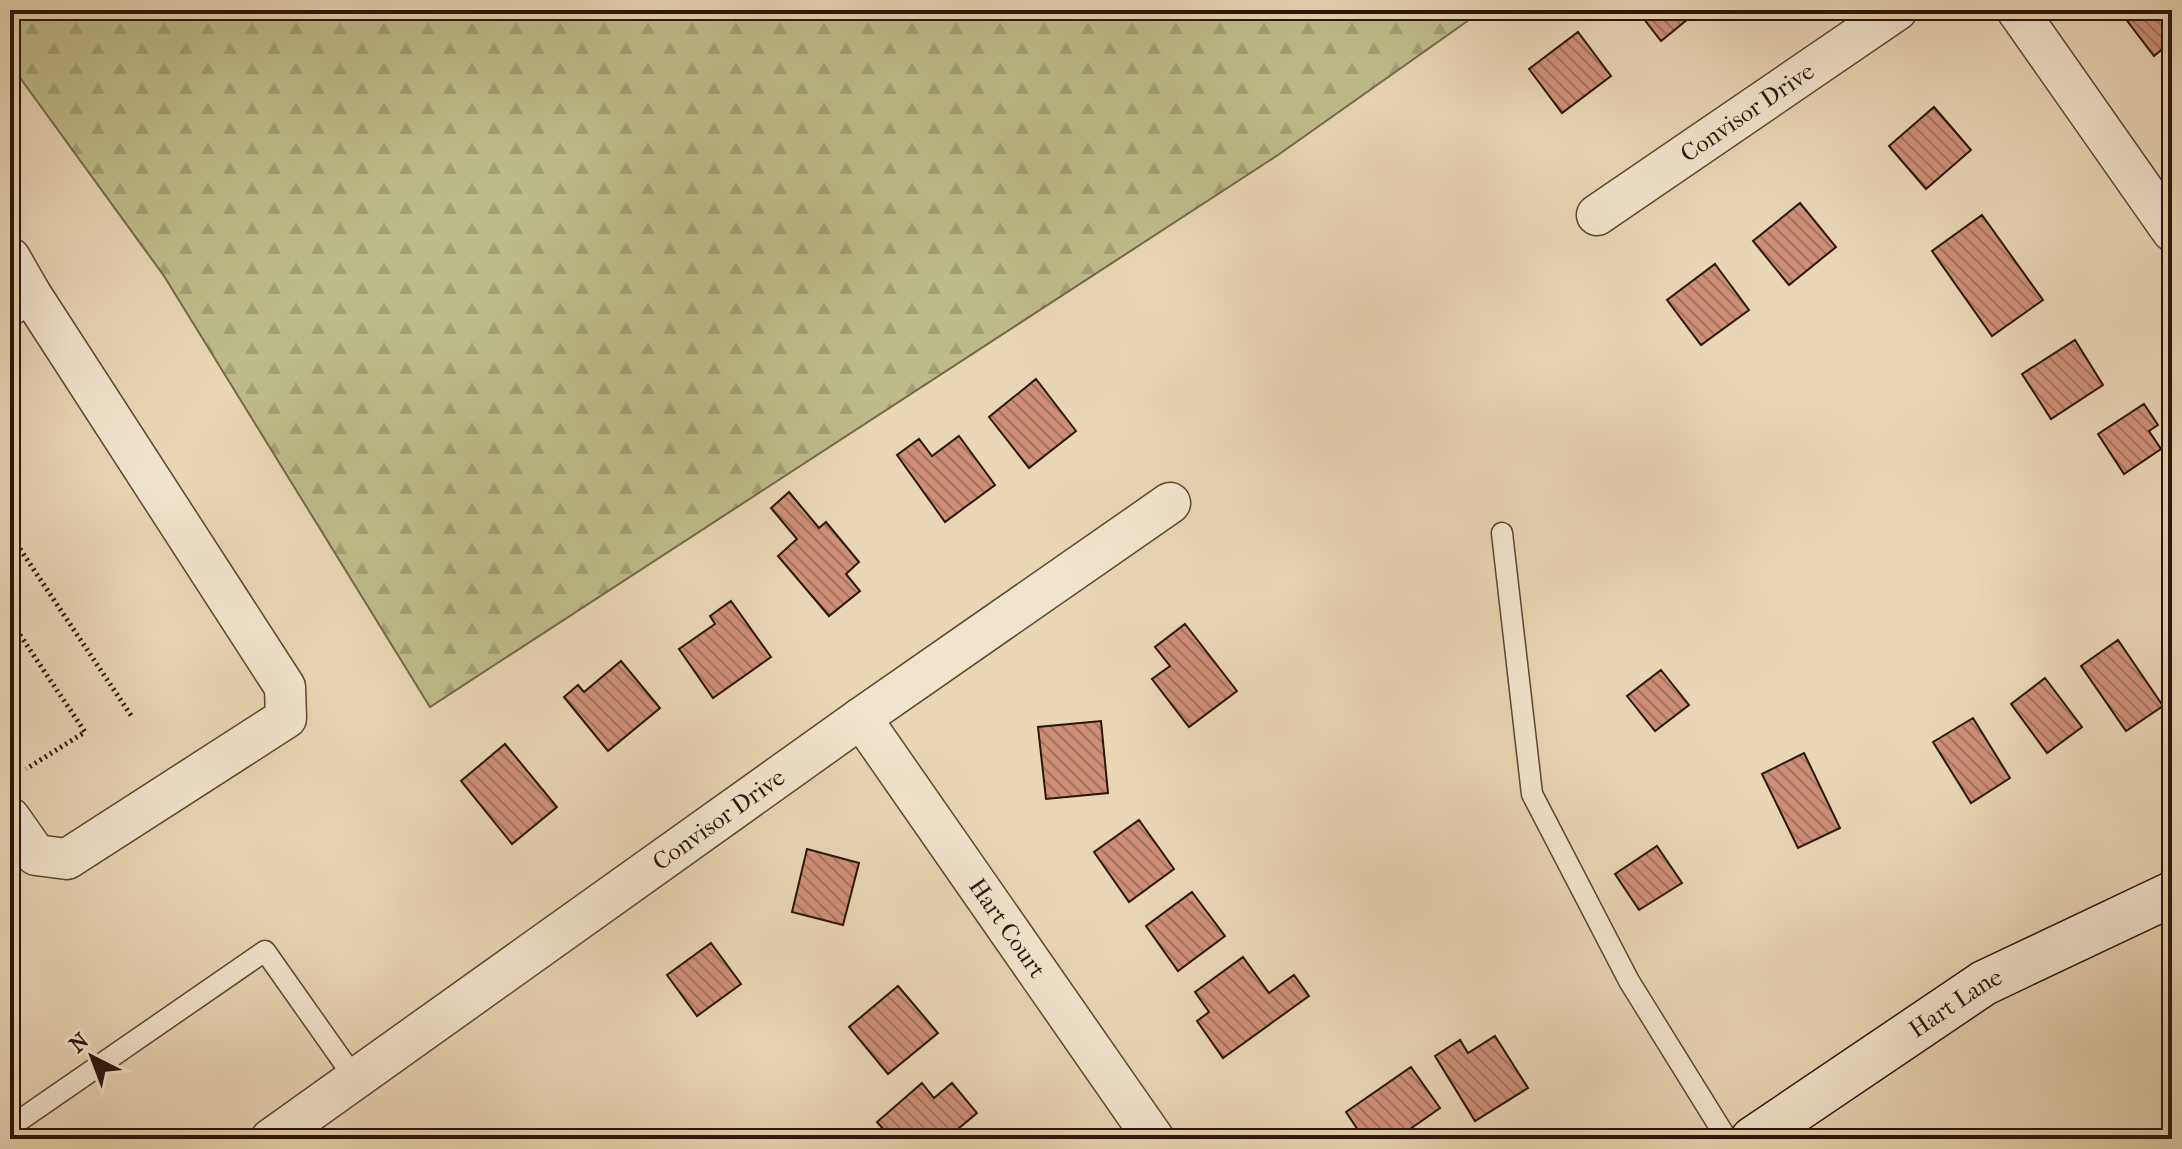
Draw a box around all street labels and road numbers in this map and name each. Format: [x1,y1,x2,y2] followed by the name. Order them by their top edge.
[1675,57,1820,168] street label: Convisor Drive
[647,763,790,876] street label: Convisor Drive
[963,873,1052,984] street label: Hart Court
[1904,963,2006,1044] street label: Hart Lane

